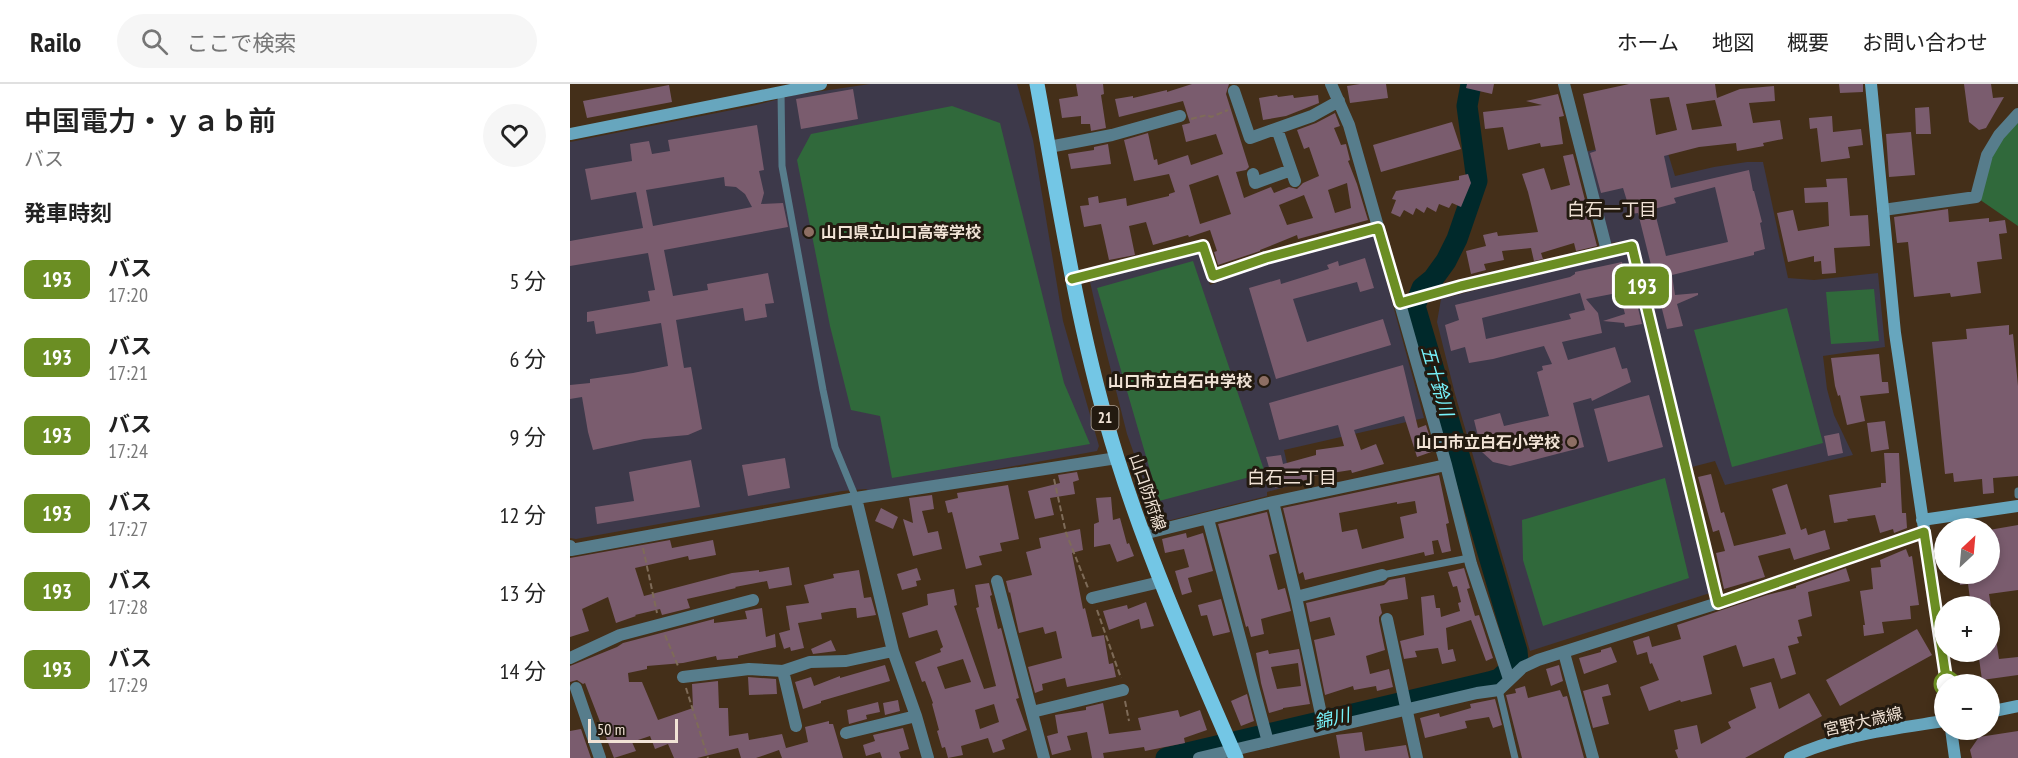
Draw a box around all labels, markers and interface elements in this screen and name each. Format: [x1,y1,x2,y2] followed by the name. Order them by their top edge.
[117,14,537,68] search box
[30,23,81,60] text: Railo
[138,25,171,58] icon: search
[186,29,296,57] text: ここで検索
[1617,29,1679,56] text: ホーム
[1712,29,1754,56] text: 地図
[1787,29,1829,56] text: 概要
[1862,29,1988,56] text: お問い合わせ
[24,102,276,139] text: 中国電力・ｙａｂ前
[483,104,546,167] button: heart
[24,146,64,172] text: バス
[1567,198,1657,221] district label: 白石一丁目
[24,199,112,227] text: 発車時刻
[821,222,981,242] place label: 山口県立山口高等学校
[802,225,816,239] marker: 山口県立山口高等学校
[108,254,152,282] text: バス
[42,266,72,293] text: 193
[1608,266,1676,306] line badge: 193
[509,267,546,295] text: 5 分
[1627,273,1657,300] text: 193
[108,282,148,308] text: 17:20
[108,332,152,360] text: バス
[1417,343,1459,421] water label: 五十鈴川
[42,344,72,371] text: 193
[509,345,546,373] text: 6 分
[108,360,148,386] text: 17:21
[1108,371,1252,391] place label: 山口市立白石中学校
[1257,374,1271,388] marker: 山口市立白石中学校
[1092,406,1118,430] road number: 21
[108,410,152,438] text: バス
[42,422,72,449] text: 193
[509,423,546,451] text: 9 分
[1416,432,1560,452] place label: 山口市立白石小学校
[1565,435,1579,449] marker: 山口市立白石小学校
[108,438,148,464] text: 17:24
[1126,451,1170,533] street label: 山口防府線
[1247,466,1337,489] district label: 白石二丁目
[108,488,152,516] text: バス
[42,500,72,527] text: 193
[500,501,546,529] text: 12 分
[108,516,148,542] text: 17:27
[1934,518,2000,584] north arrow
[1934,518,2000,740] map controls
[108,566,152,594] text: バス
[42,578,72,605] text: 193
[500,579,546,607] text: 13 分
[108,594,148,620] text: 17:28
[1934,596,2000,662] button: +
[108,644,152,672] text: バス
[42,656,72,683] text: 193
[500,657,546,685] text: 14 分
[1934,671,1960,697] unlabelled marker
[108,672,148,698] text: 17:29
[1934,674,2000,740] button: −
[1822,702,1904,740] street label: 宮野大歳線
[1312,703,1354,734] water label: 錦川
[588,716,678,744] scale bar
[597,719,625,739] text: 50 m

